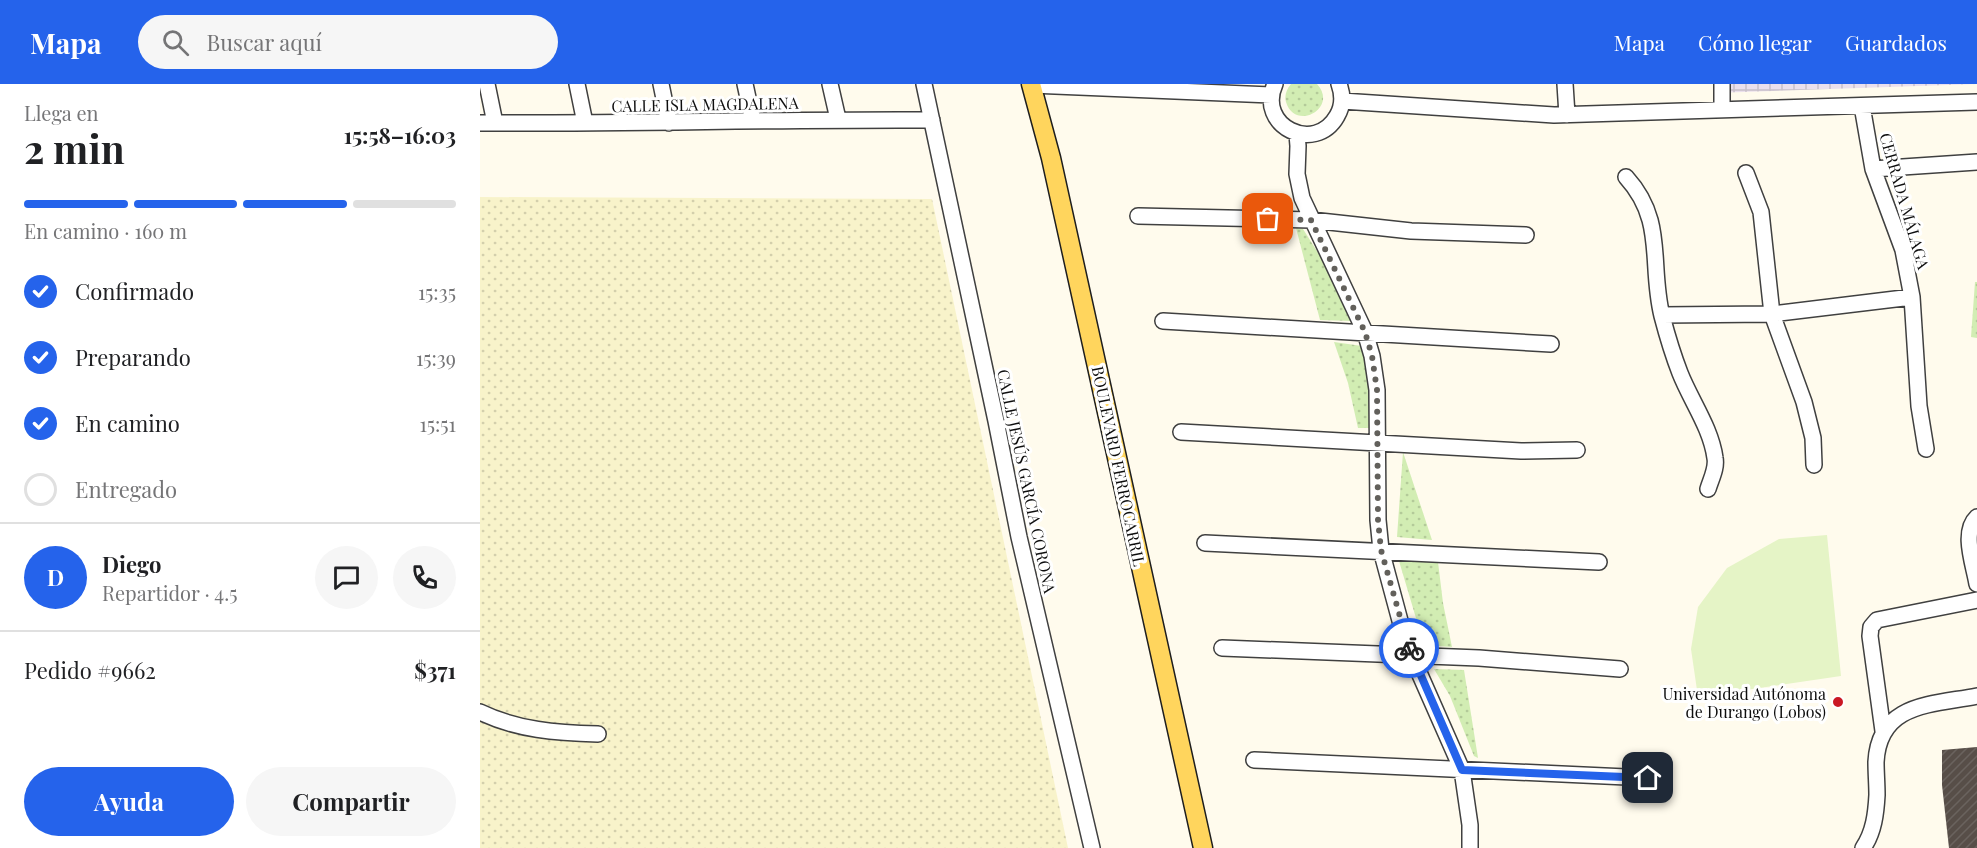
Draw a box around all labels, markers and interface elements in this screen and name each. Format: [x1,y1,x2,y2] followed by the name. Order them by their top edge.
[138,15,558,69] search box
[30,24,102,61] text: Mapa
[159,26,192,59] icon: search
[207,27,322,57] text: Buscar aquí
[1614,28,1665,56] text: Mapa
[1698,28,1812,56] text: Cómo llegar
[1845,28,1947,56] text: Guardados
[611,92,800,116] street label: CALLE ISLA MAGDALENA
[24,99,99,126] text: Llega en
[344,120,456,150] text: 15:58–16:03
[24,122,125,174] text: 2 min
[1875,130,1935,272] street label: CERRADA MÁLAGA
[1242,193,1293,244] pin
[1251,202,1284,235] icon: bag
[24,217,187,244] text: En camino · 160 m
[24,275,57,308] icon: check
[75,276,194,306] text: Confirmado
[418,278,456,305] text: 15:35
[24,341,57,374] icon: check
[75,342,191,372] text: Preparando
[416,344,456,371] text: 15:39
[1087,364,1151,568] street label: BOULEVARD FERROCARRIL
[993,367,1061,596] street label: CALLE JESÚS GARCÍA CORONA
[24,407,57,440] icon: check
[75,408,180,438] text: En camino
[420,410,456,437] text: 15:51
[75,474,177,504] text: Entregado
[315,546,378,609] button: chat
[393,546,456,609] button: phone
[102,549,161,579] text: Diego
[47,562,64,592] text: D
[102,579,238,606] text: Repartidor · 4.5
[1379,618,1439,678] courier
[1393,632,1426,665] icon: bike
[24,655,156,685] text: Pedido #9662
[414,655,456,685] text: $371
[1663,683,1826,722] place label: Universidad Autónoma de Durango (Lobos)
[1831,695,1845,709] marker: Universidad Autónoma de Durango (Lobos)
[1622,752,1673,803] pin
[1631,761,1664,794] icon: home
[24,767,234,836] button: Ayuda
[246,767,456,836] button: Compartir

